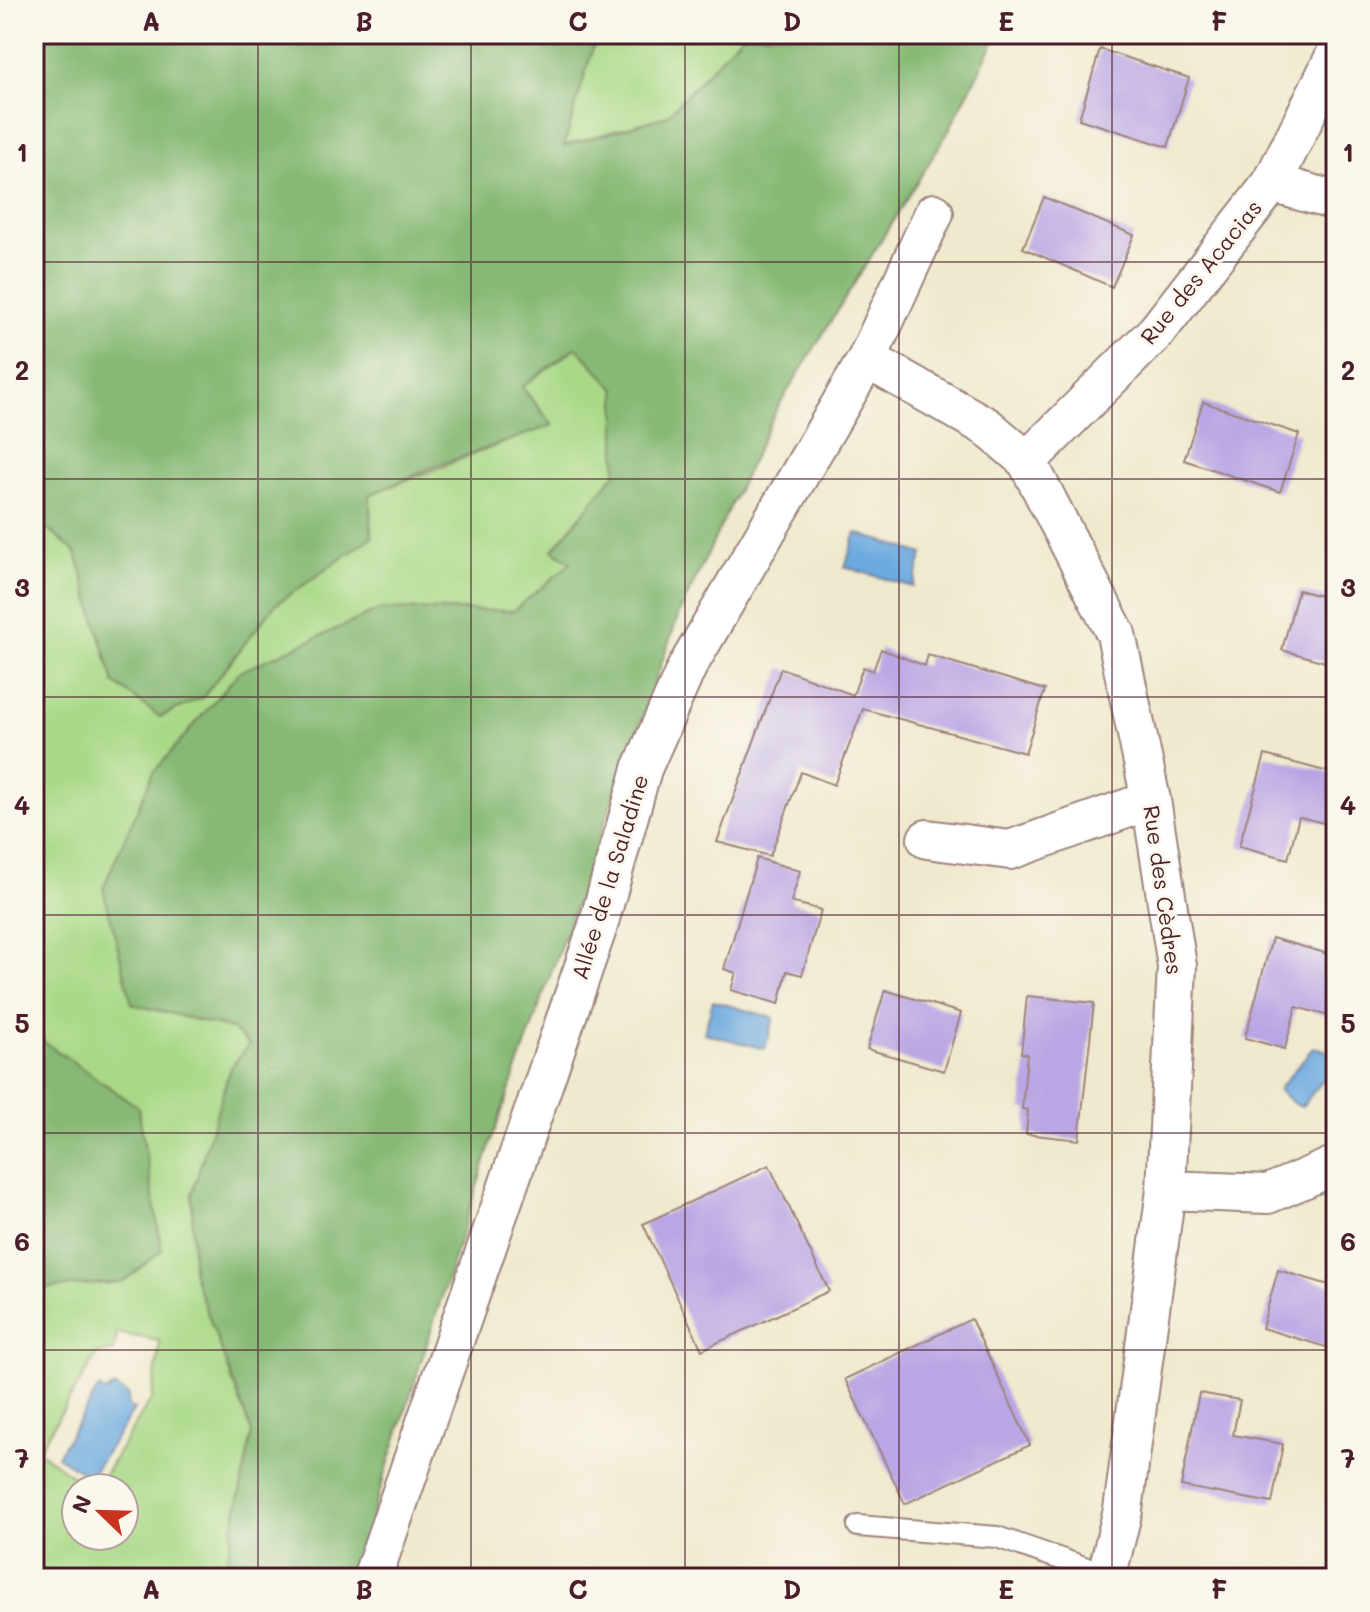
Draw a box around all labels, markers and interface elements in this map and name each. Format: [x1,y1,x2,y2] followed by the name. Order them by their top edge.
[142,4,160,38] text: A
[355,4,373,38] text: B
[568,4,588,38] text: C
[783,4,801,38] text: D
[998,4,1014,38] text: E
[1211,4,1227,38] text: F
[16,135,28,169] text: 1
[1342,135,1354,169] text: 1
[1133,193,1268,350] street label: Rue des Acacias
[15,353,29,387] text: 2
[1341,353,1355,387] text: 2
[14,570,30,604] text: 3
[1340,570,1356,604] text: 3
[564,771,655,983] street label: Allée de la Saladine
[14,788,30,822] text: 4
[1340,788,1356,822] text: 4
[1137,803,1190,976] street label: Rue des Cèdres
[14,1006,30,1040] text: 5
[1340,1006,1356,1040] text: 5
[14,1224,30,1258] text: 6
[1340,1224,1356,1258] text: 6
[15,1441,29,1475] text: 7
[1341,1441,1355,1475] text: 7
[60,1472,140,1552] north arrow
[65,1491,98,1517] text: N
[142,1572,160,1606] text: A
[355,1572,373,1606] text: B
[568,1572,588,1606] text: C
[783,1572,801,1606] text: D
[998,1572,1014,1606] text: E
[1211,1572,1227,1606] text: F

